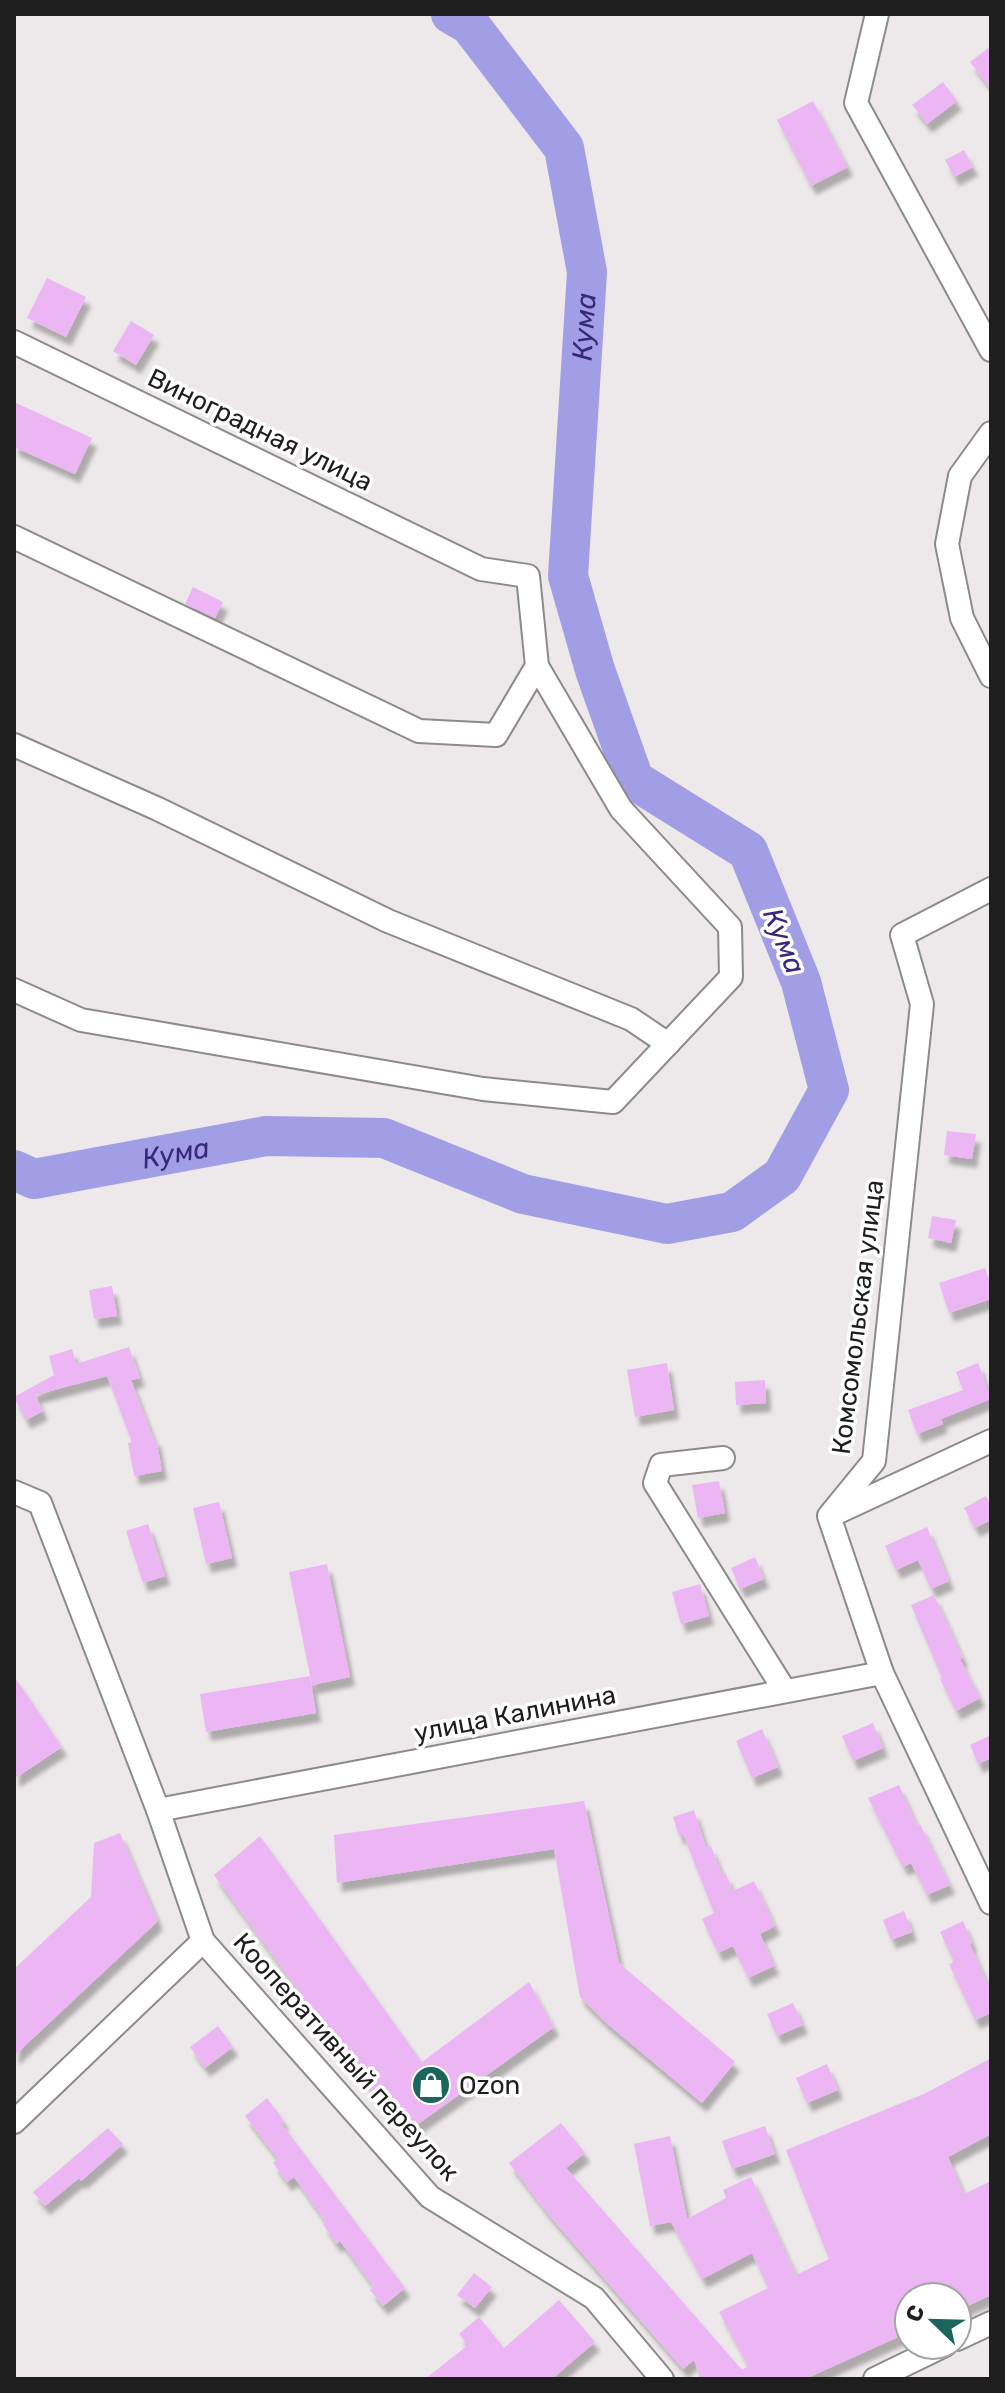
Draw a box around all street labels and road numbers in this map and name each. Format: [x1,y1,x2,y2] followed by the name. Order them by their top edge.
[143,362,377,498] street label: Виноградная улица
[826,1178,890,1456] street label: Комсомольская улица
[411,1679,619,1749] street label: улица Калинина
[227,1927,465,2187] street label: Кооперативный переулок

